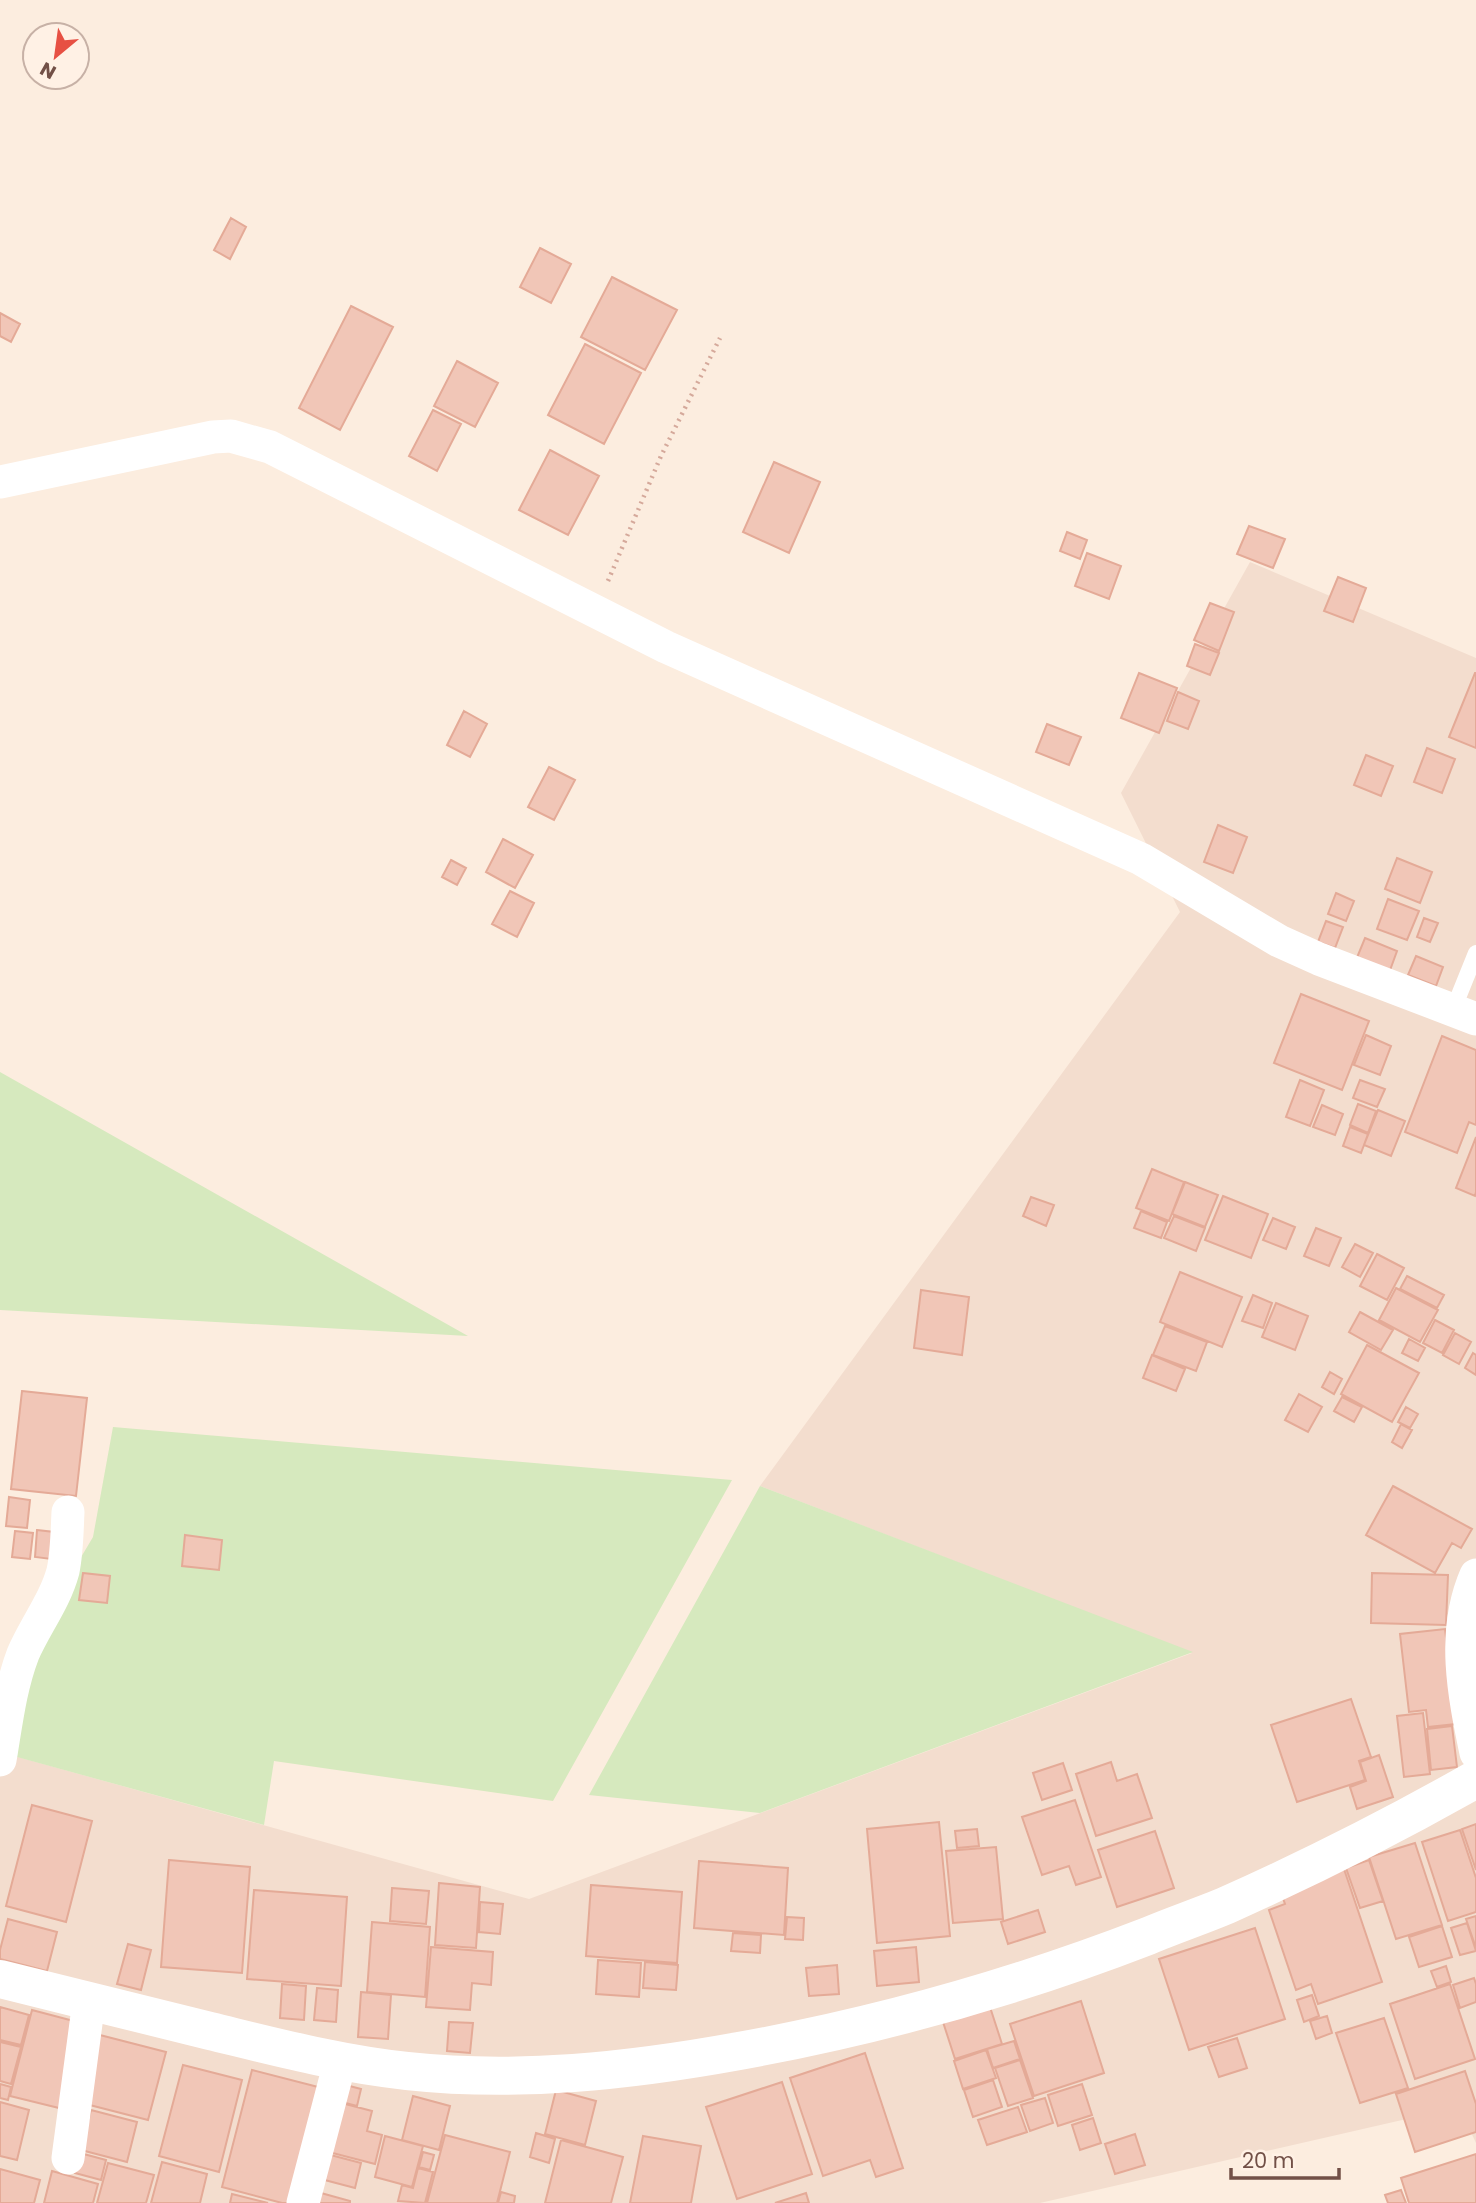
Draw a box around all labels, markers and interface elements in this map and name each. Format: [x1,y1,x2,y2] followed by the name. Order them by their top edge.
[21,21,91,91] north arrow
[35,55,61,86] text: N
[1231,2136,1340,2180] scale bar
[1242,2146,1295,2175] text: 20 m

